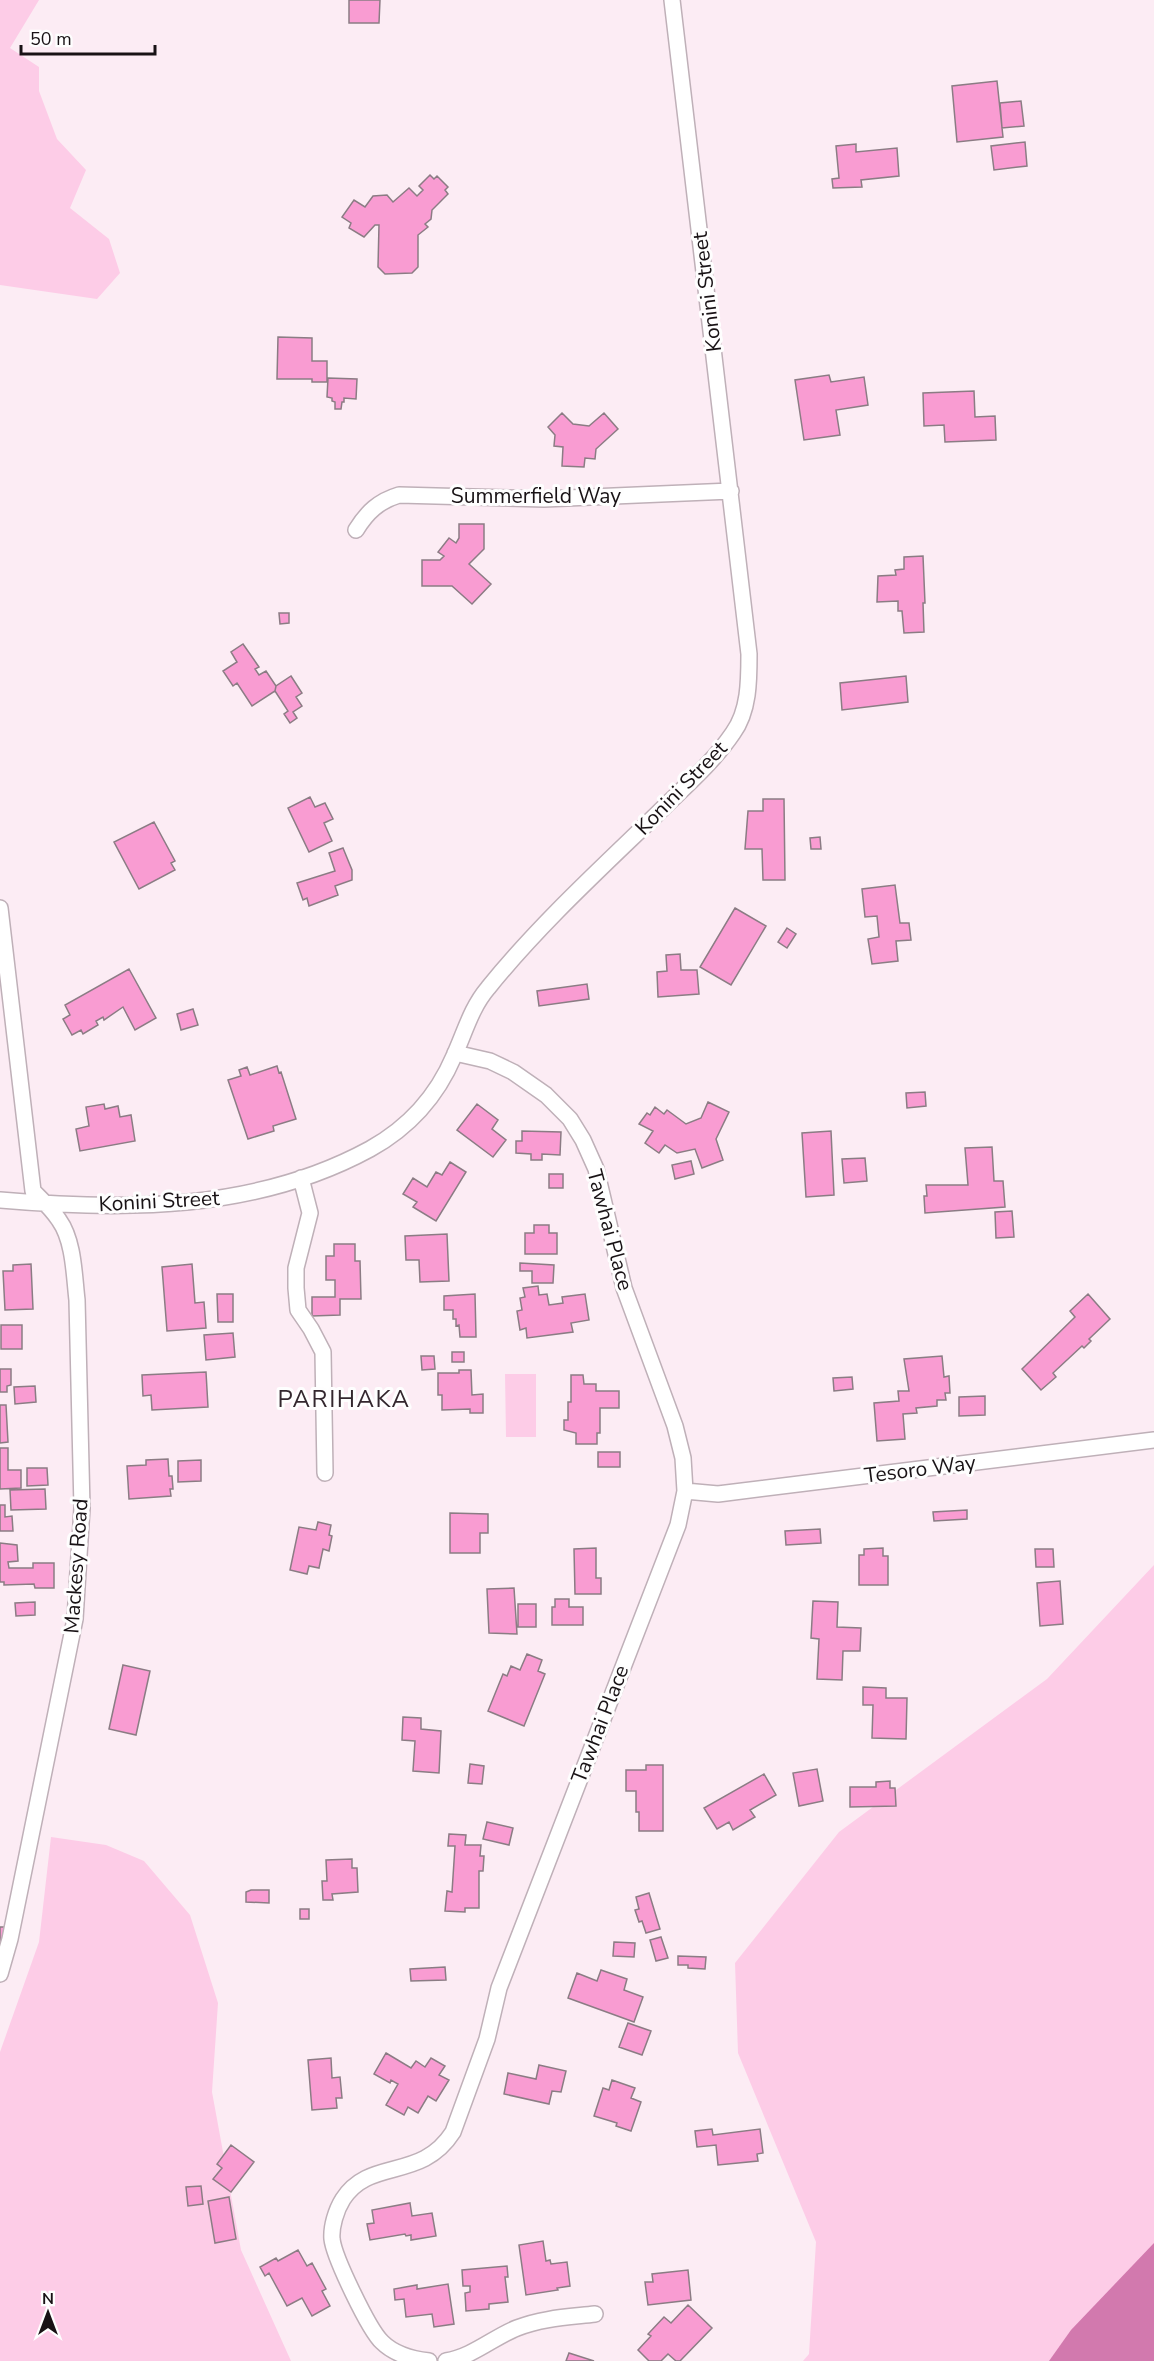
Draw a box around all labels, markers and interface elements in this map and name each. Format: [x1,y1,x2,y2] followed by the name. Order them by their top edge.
[21,18,154,56] scale bar
[30,27,72,51] text: 50 m
[686,230,728,354] street label: Konini Street
[451,482,621,510] street label: Summerfield Way
[629,734,733,841] street label: Konini Street
[580,1166,640,1294] street label: Tawhai Place
[98,1184,221,1218] street label: Konini Street
[278,1383,410,1415] district label: PARIHAKA
[863,1448,978,1490] street label: Tesoro Way
[57,1498,95,1634] street label: Mackesy Road
[565,1661,635,1787] street label: Tawhai Place
[18,2283,78,2343] north arrow
[42,2288,54,2310] text: N

